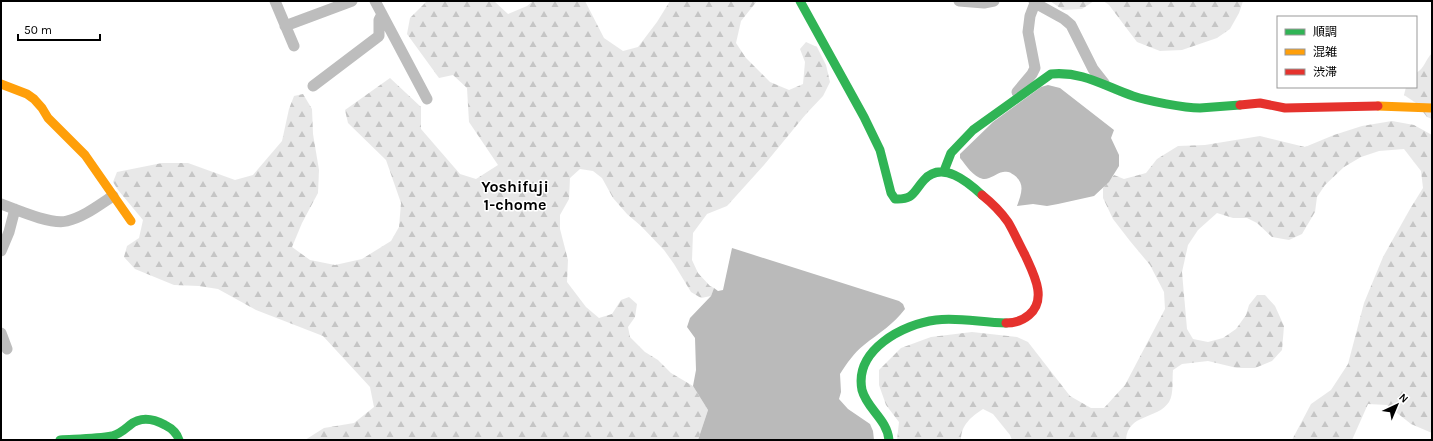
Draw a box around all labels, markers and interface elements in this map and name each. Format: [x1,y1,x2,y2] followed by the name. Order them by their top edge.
[18,16,100,42] scale bar
[1277,16,1417,88] legend
[24,23,52,37] text: 50 m
[1313,25,1337,39] text: 順調
[1313,45,1337,59] text: 混雑
[1313,65,1337,79] text: 渋滞
[481,177,549,214] district label: Yoshifuji 1-chome
[1377,385,1417,425] north arrow
[1396,391,1411,406] text: N

